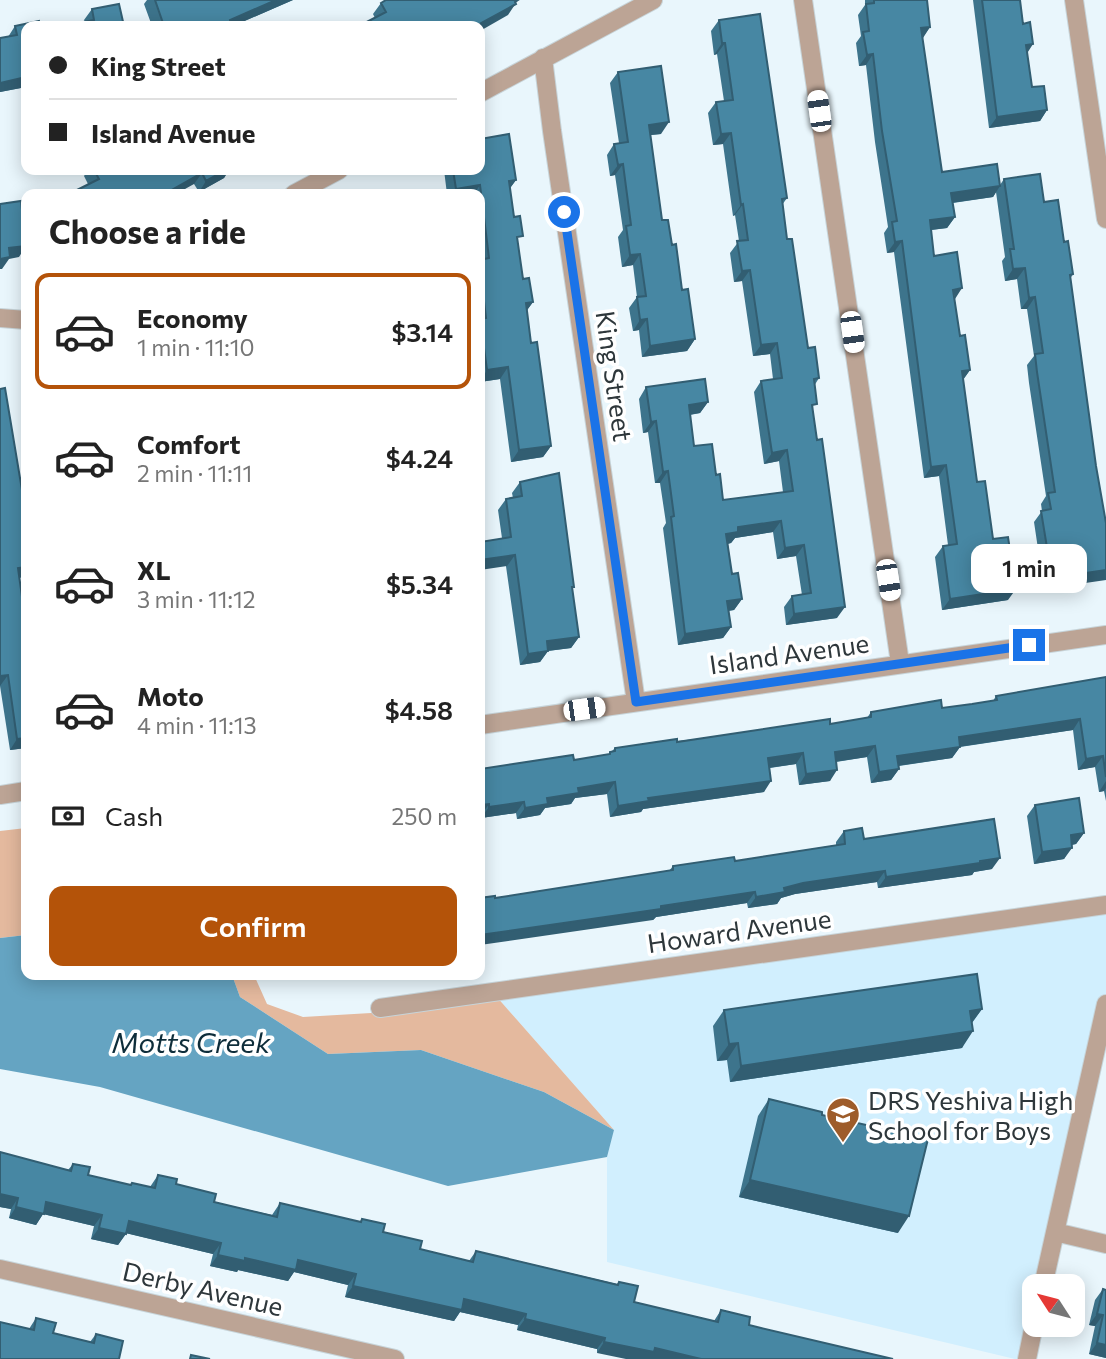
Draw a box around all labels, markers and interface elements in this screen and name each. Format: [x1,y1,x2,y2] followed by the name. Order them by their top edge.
[91,50,226,81] text: King Street
[806,89,833,133] car
[91,117,256,148] text: Island Avenue
[548,196,580,228] route start
[49,211,246,251] text: Choose a ride
[53,300,116,363] icon: car
[137,302,248,333] text: Economy
[590,309,640,443] street label: King Street
[839,310,866,354] car
[391,316,453,347] text: $3.14
[137,333,255,361] text: 1 min · 11:10
[53,426,116,489] icon: car
[137,428,240,459] text: Comfort
[386,442,453,473] text: $4.24
[137,459,252,487] text: 2 min · 11:11
[971,544,1087,592] callout: 1 min
[53,552,116,615] icon: car
[137,554,171,585] text: XL
[1002,554,1056,582] text: 1 min
[875,558,902,602] car
[386,568,453,599] text: $5.34
[137,585,256,613] text: 3 min · 11:12
[707,626,871,680] street label: Island Avenue
[1013,629,1045,661] route end
[53,678,116,741] icon: car
[137,680,204,711] text: Moto
[385,694,453,725] text: $4.58
[562,696,607,722] car
[137,711,257,739] text: 4 min · 11:13
[49,797,87,835] icon: cash
[105,800,163,831] text: Cash
[392,802,457,830] text: 250 m
[49,886,457,966] button: Confirm
[645,902,833,958] street label: Howard Avenue
[112,1025,271,1059] water label: Motts Creek
[868,1084,1073,1145] place label: DRS Yeshiva High School for Boys
[824,1095,862,1144] school or university icon: DRS Yeshiva High School for Boys
[120,1255,286,1321] street label: Derby Avenue
[1022,1274,1085,1337] north arrow
[1022,1274,1085,1337] map controls

